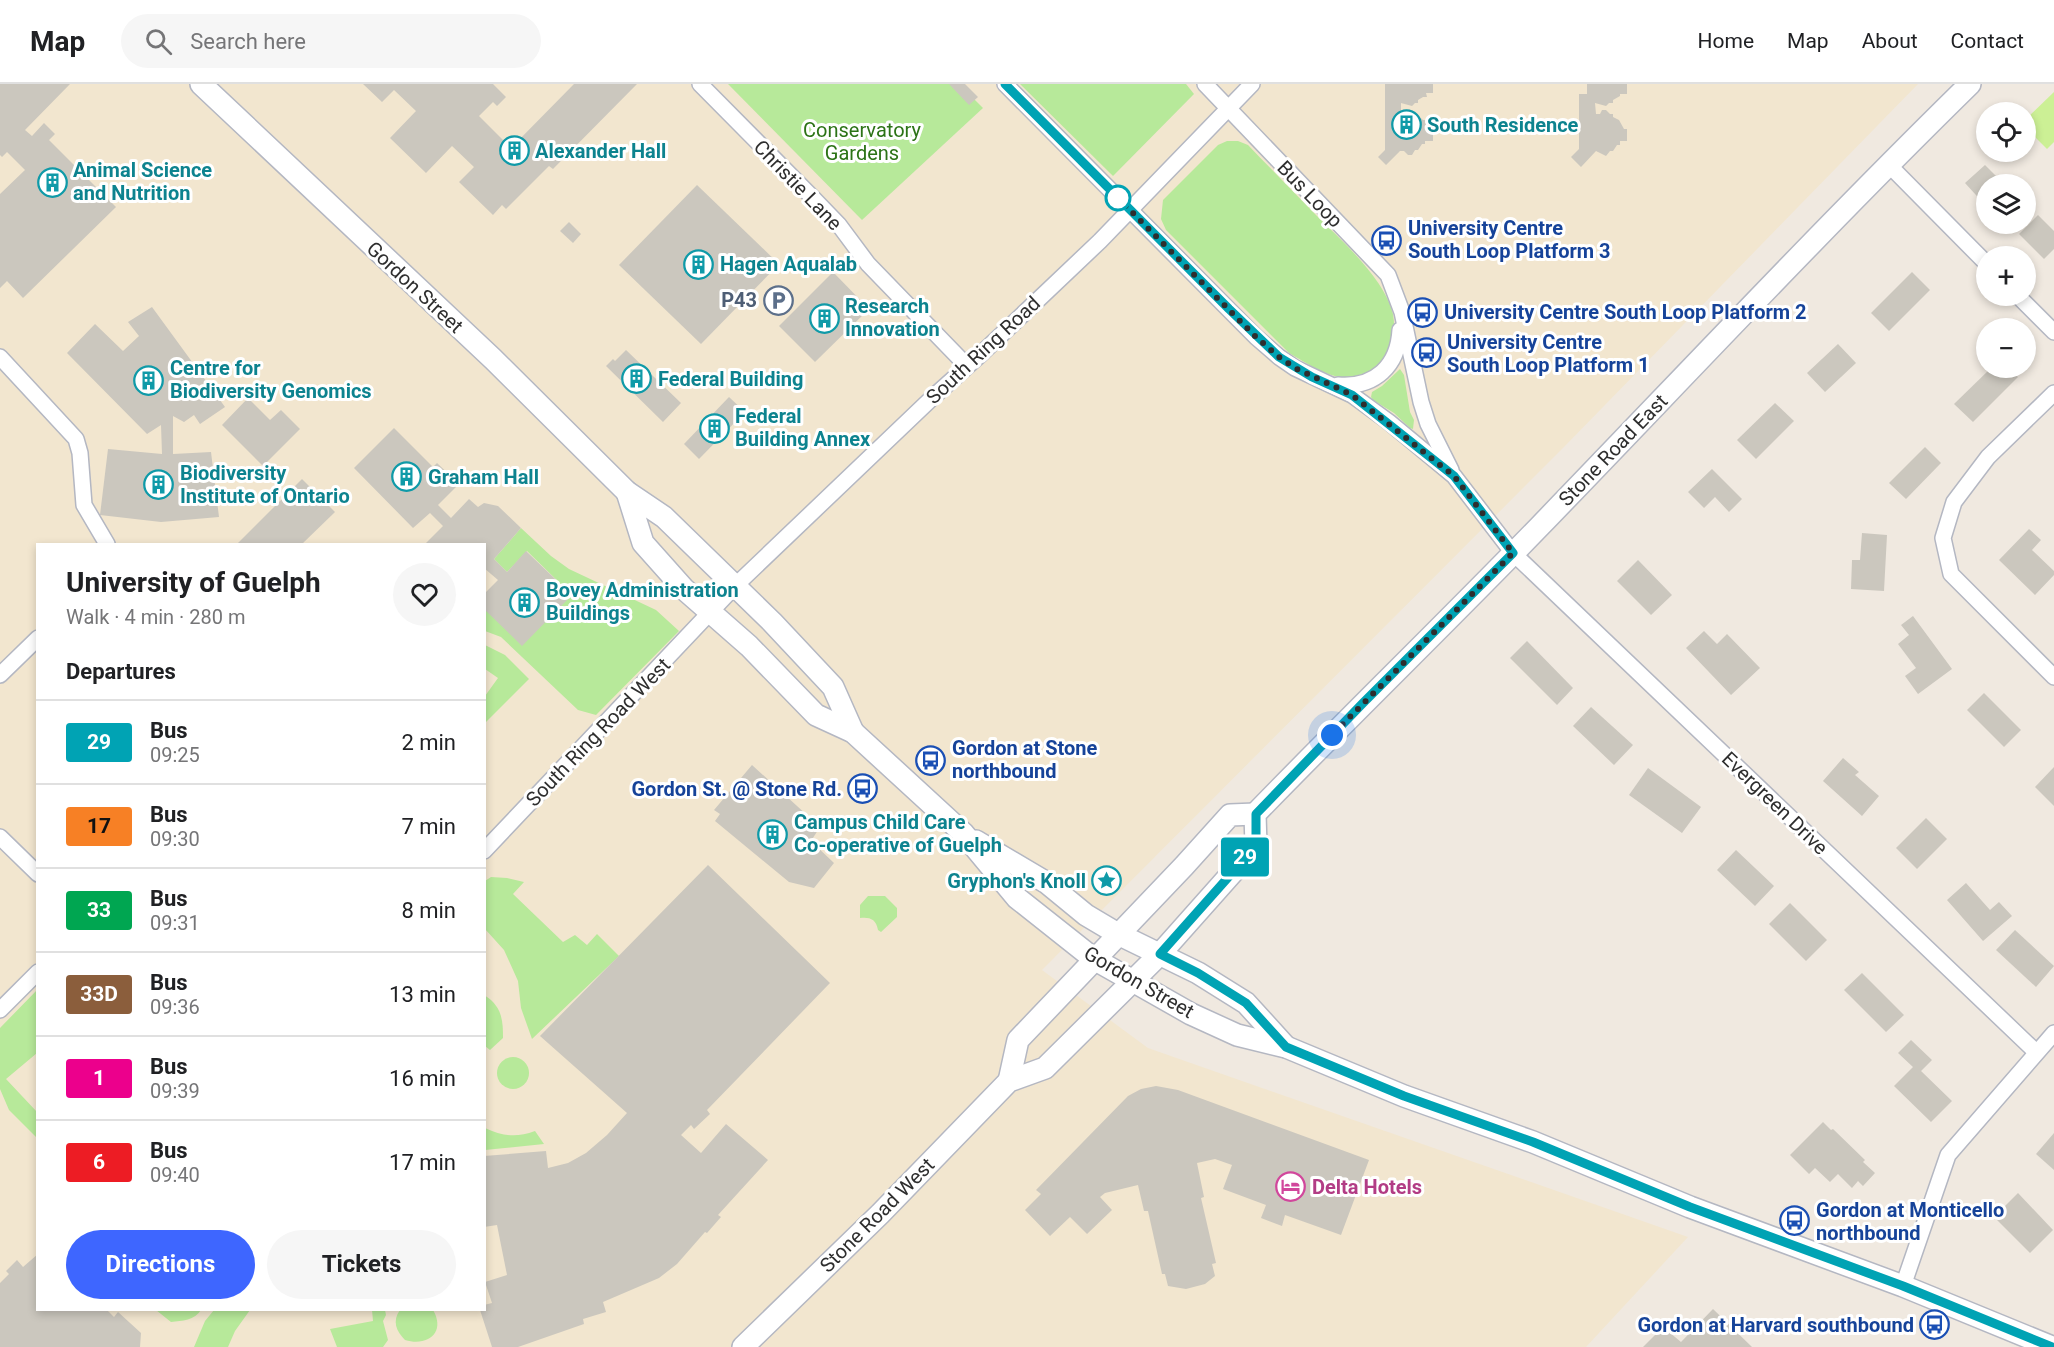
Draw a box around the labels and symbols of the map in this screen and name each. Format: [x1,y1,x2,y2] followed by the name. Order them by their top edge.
[1390,109,1422,141] building icon: South Residence
[1427,113,1579,137] place label: South Residence
[803,118,922,165] park label: Conservatory Gardens
[498,135,530,167] building icon: Alexander Hall
[749,135,847,235] street label: Christie Lane
[535,139,666,163] place label: Alexander Hall
[1272,156,1348,232] street label: Bus Loop
[73,158,212,205] place label: Animal Science and Nutrition
[36,166,68,198] building icon: Animal Science and Nutrition
[1105,185,1131,211] unlabelled marker
[1408,216,1611,263] place label: University Centre South Loop Platform 3
[1371,224,1403,256] bus stop icon: University Centre South Loop Platform 3
[362,236,468,338] street label: Gordon Street
[683,248,715,280] building icon: Hagen Aqualab
[720,252,857,276] place label: Hagen Aqualab
[762,284,794,316] parking icon: P43
[721,288,757,312] place label: P43
[921,291,1045,409] street label: South Ring Road
[845,294,940,341] place label: Research Innovation
[1407,296,1439,328] bus stop icon: University Centre South Loop Platform 2
[1444,300,1807,324] place label: University Centre South Loop Platform 2
[808,302,840,334] building icon: Research Innovation
[1447,330,1650,377] place label: University Centre South Loop Platform 1
[1410,337,1442,369] bus stop icon: University Centre South Loop Platform 1
[170,356,372,403] place label: Centre for Biodiversity Genomics
[621,363,653,395] building icon: Federal Building
[133,364,165,396] building icon: Centre for Biodiversity Genomics
[658,367,803,391] place label: Federal Building
[1554,389,1672,511] street label: Stone Road East
[735,404,871,451] place label: Federal Building Annex
[698,412,730,444] building icon: Federal Building Annex
[180,461,350,508] place label: Biodiversity Institute of Ontario
[391,461,423,493] building icon: Graham Hall
[428,465,539,489] place label: Graham Hall
[143,469,175,501] building icon: Biodiversity Institute of Ontario
[546,578,739,625] place label: Bovey Administration Buildings
[509,586,541,618] building icon: Bovey Administration Buildings
[521,653,675,811] street label: South Ring Road West
[1317,720,1347,750] your location
[952,736,1098,783] place label: Gordon at Stone northbound
[915,744,947,776] bus stop icon: Gordon at Stone northbound
[1717,746,1833,860] street label: Evergreen Drive
[847,773,879,805] bus stop icon: Gordon St. @ Stone Rd.
[631,777,842,801] place label: Gordon St. @ Stone Rd.
[794,810,1002,857] place label: Campus Child Care Co-operative of Guelph
[757,818,789,850] building icon: Campus Child Care Co-operative of Guelph
[1218,838,1272,876] line badge: 29
[1091,865,1123,897] place icon: Gryphon's Knoll
[947,869,1086,893] place label: Gryphon's Knoll
[1080,941,1198,1023] street label: Gordon Street
[815,1153,939,1277] street label: Stone Road West
[1275,1171,1307,1203] hotel icon: Delta Hotels
[1312,1175,1422,1199] place label: Delta Hotels
[1816,1198,2004,1245] place label: Gordon at Monticello northbound
[1779,1205,1811,1237] bus stop icon: Gordon at Monticello northbound
[1919,1309,1951,1341] bus stop icon: Gordon at Harvard southbound
[1637,1313,1914,1337] place label: Gordon at Harvard southbound

